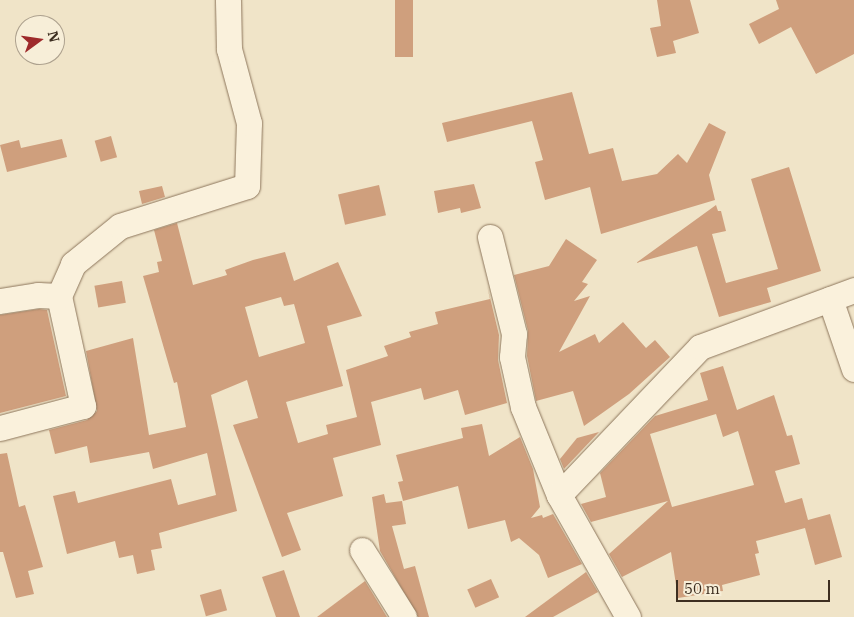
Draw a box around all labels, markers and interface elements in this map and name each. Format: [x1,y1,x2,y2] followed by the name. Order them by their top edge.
[15,15,65,65] north arrow
[44,29,64,44] text: N
[679,570,833,602] scale bar
[684,579,720,598] text: 50 m

